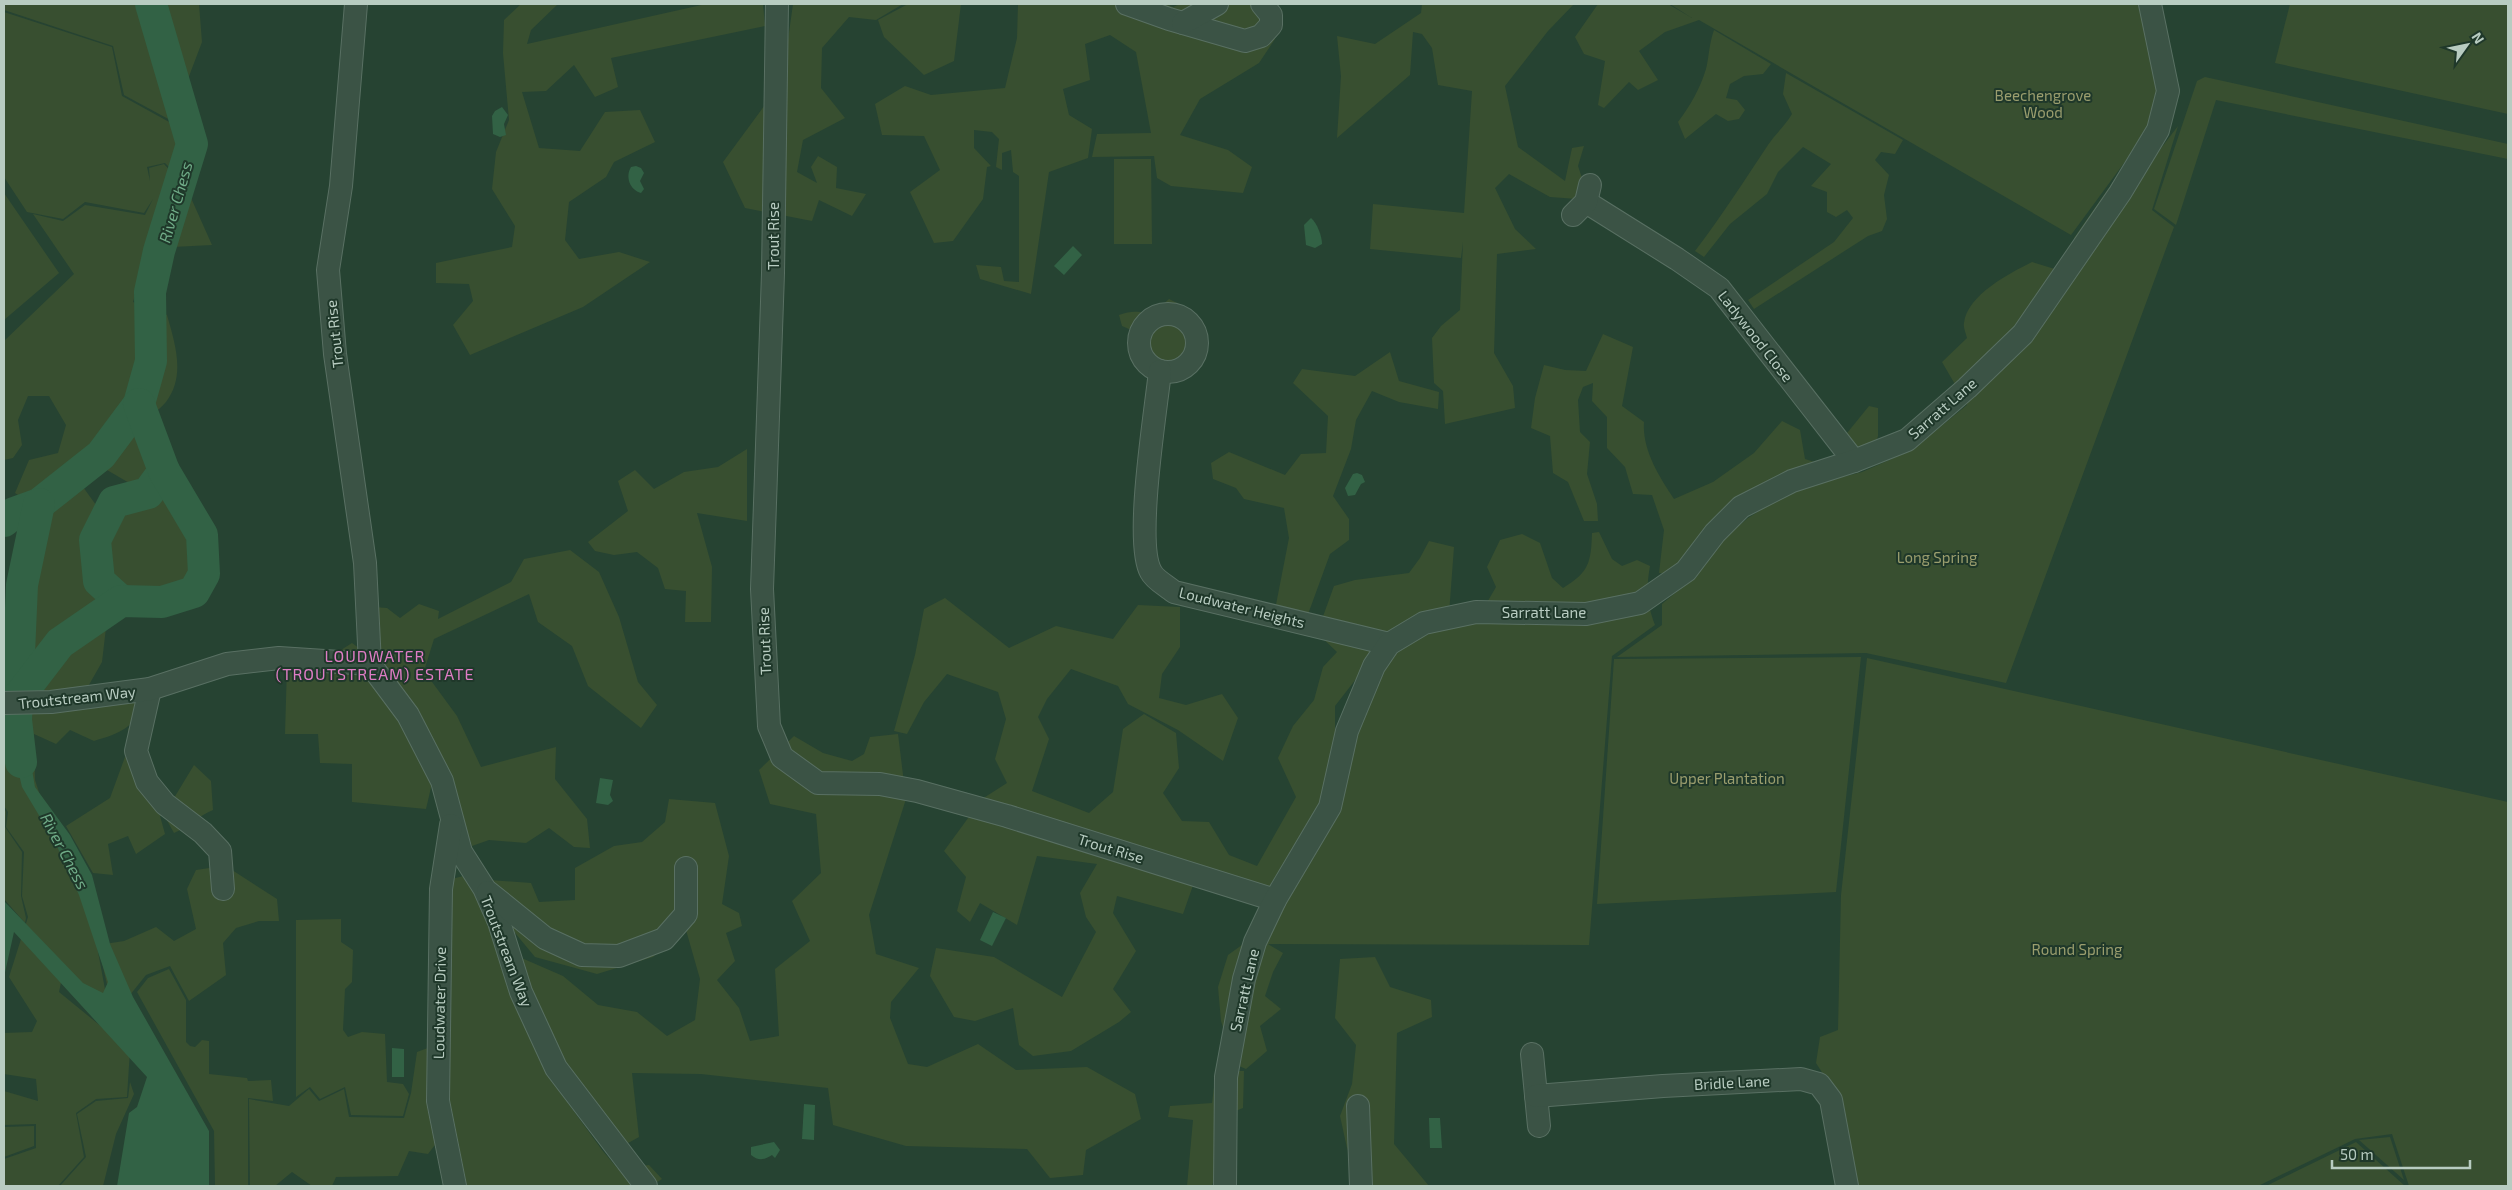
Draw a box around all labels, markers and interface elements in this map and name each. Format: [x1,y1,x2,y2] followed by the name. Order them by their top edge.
[2442,20,2492,70] north arrow
[2468,29,2488,47] text: N
[1995,86,2091,121] park label: Beechengrove Wood
[154,159,196,245] water label: River Chess
[764,202,782,270] street label: Trout Rise
[1715,287,1797,385] street label: Ladywood Close
[321,299,347,369] street label: Trout Rise
[1904,374,1980,442] street label: Sarratt Lane
[1897,548,1978,566] park label: Long Spring
[1177,583,1307,631] street label: Loudwater Heights
[1502,603,1586,621] street label: Sarratt Lane
[754,607,774,675] street label: Trout Rise
[275,646,475,683] district label: LOUDWATER (TROUTSTREAM) ESTATE
[17,682,137,712] street label: Troutstream Way
[1669,769,1785,787] park label: Upper Plantation
[37,810,93,892] water label: River Chess
[1076,829,1146,867] street label: Trout Rise
[477,893,537,1009] street label: Troutstream Way
[2032,940,2123,958] park label: Round Spring
[429,947,449,1059] street label: Loudwater Drive
[1226,947,1262,1033] street label: Sarratt Lane
[1693,1071,1771,1093] street label: Bridle Lane
[2332,1138,2470,1170] scale bar
[2340,1145,2374,1163] text: 50 m

